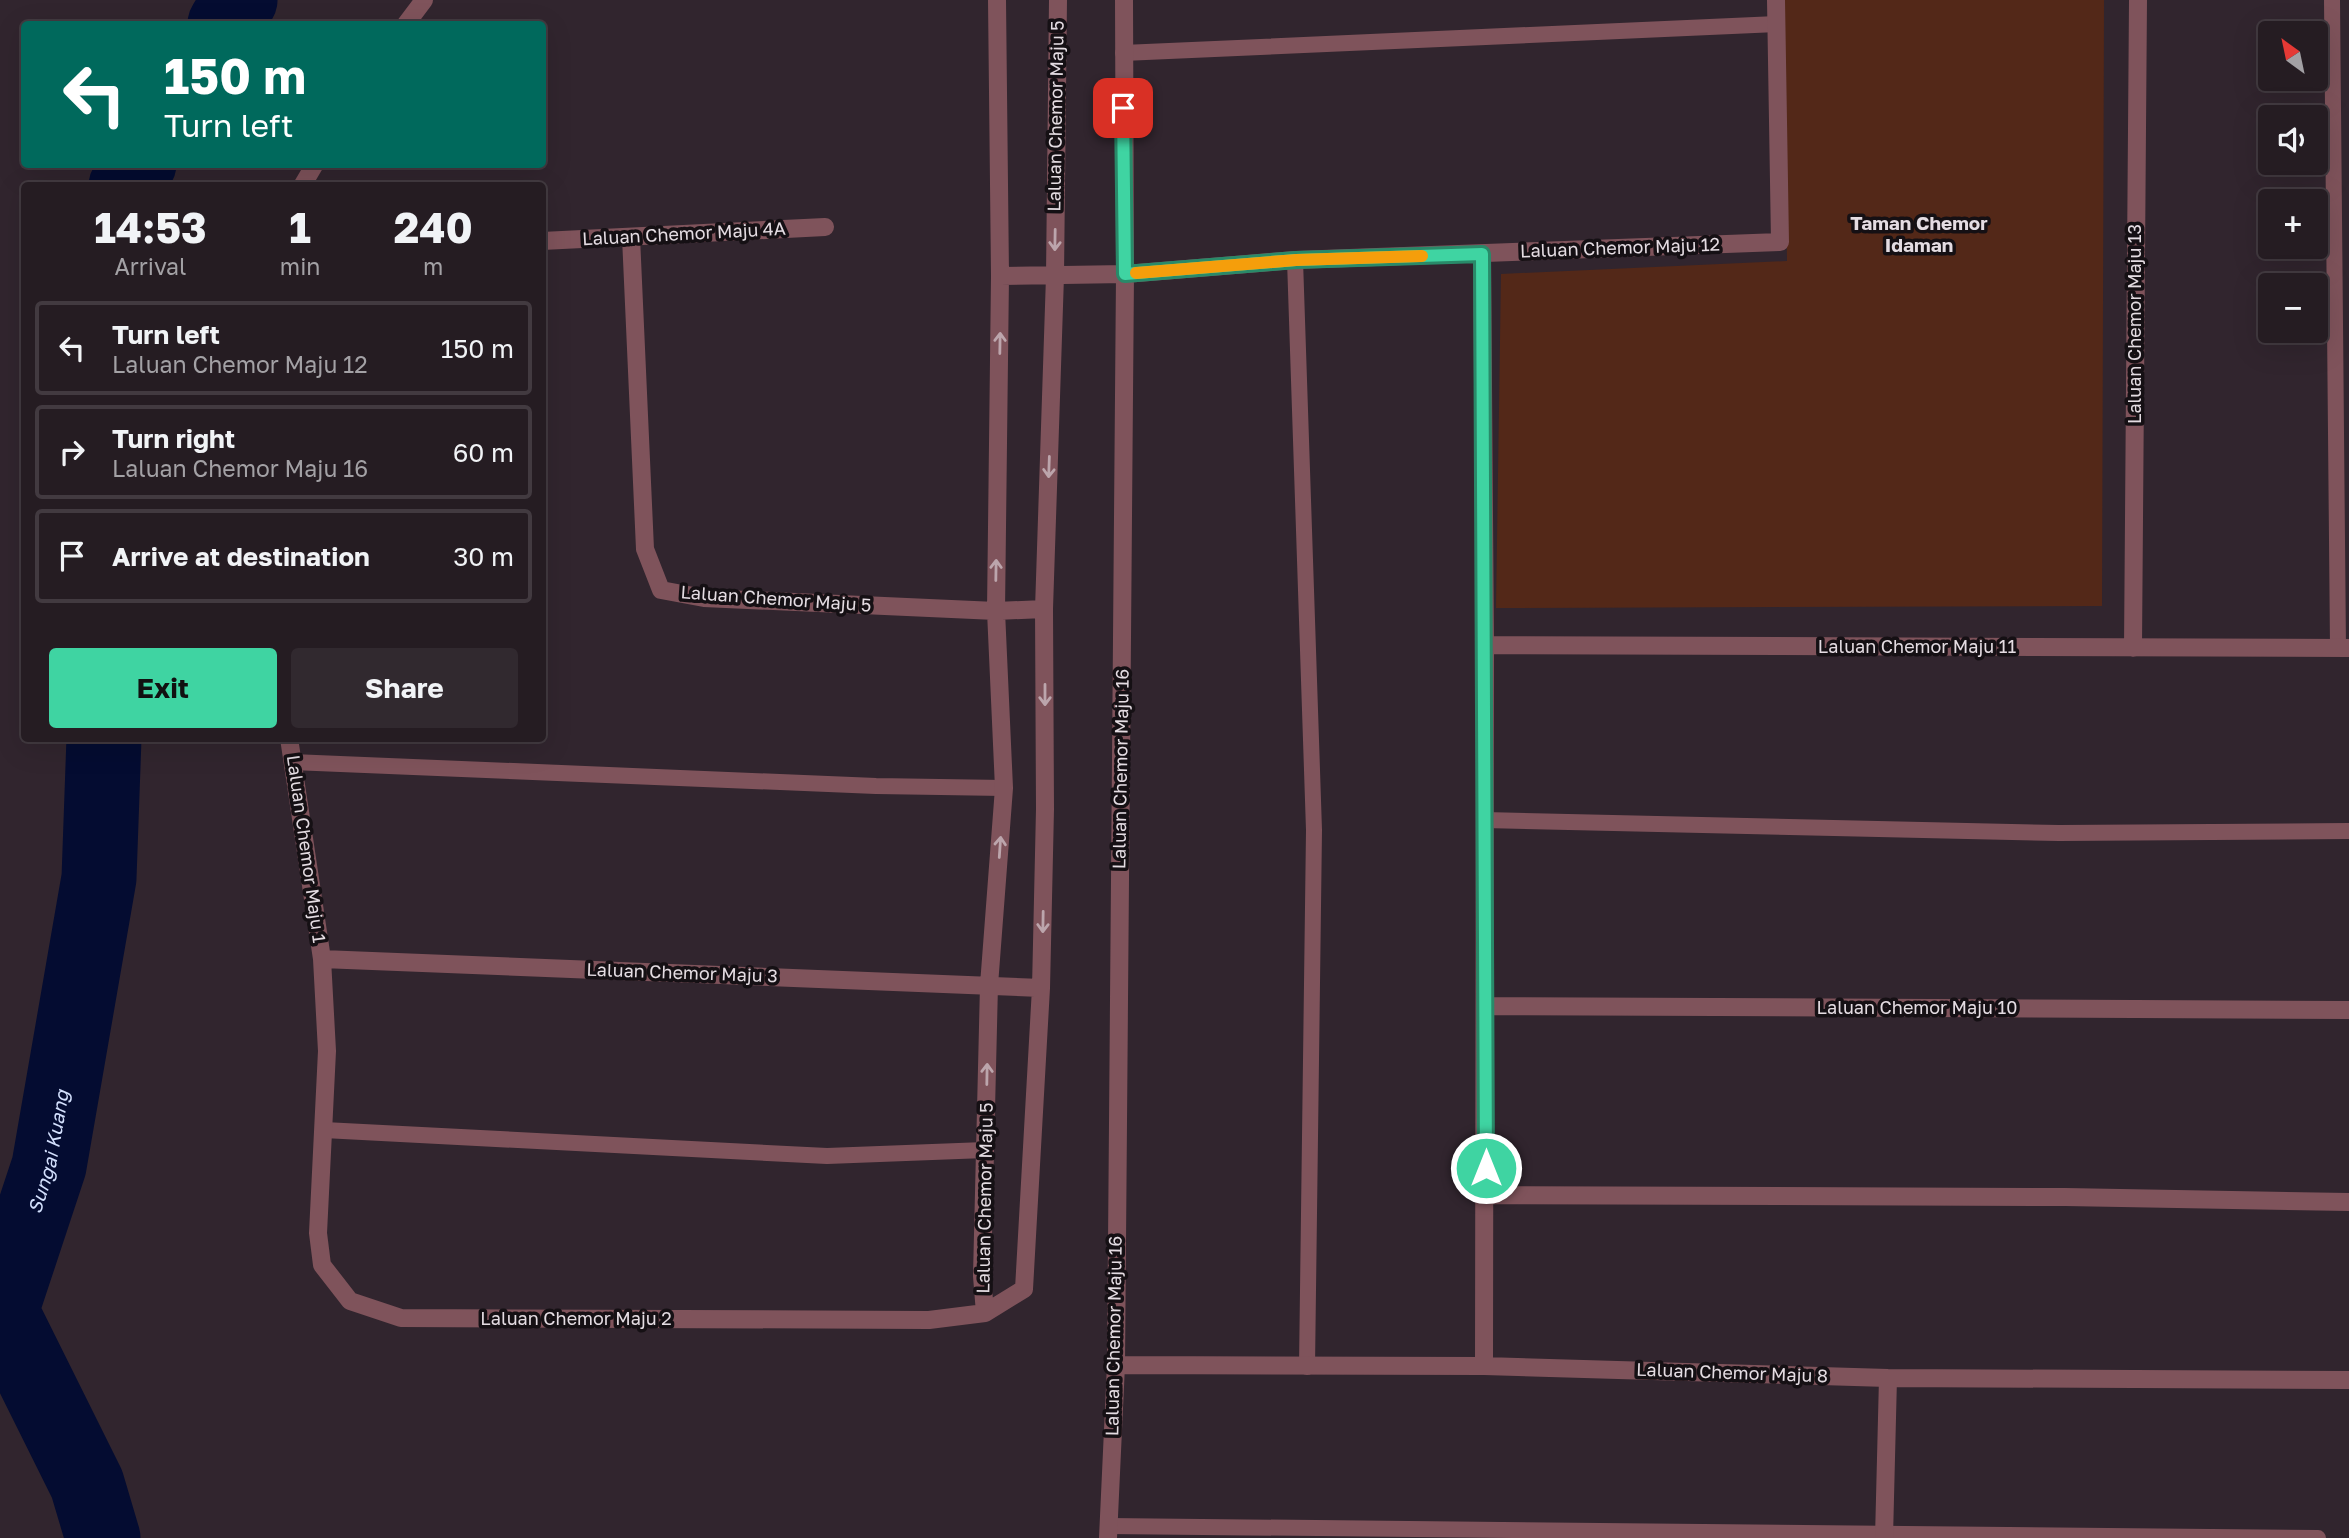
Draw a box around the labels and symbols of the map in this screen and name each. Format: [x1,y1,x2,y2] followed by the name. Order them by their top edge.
[1042,20,1068,212] street label: Laluan Chemor Maju 5
[2258,21,2328,91] north arrow
[1093,78,1153,138] pin
[1850,211,1988,256] district label: Taman Chemor Idaman
[582,217,786,249] street label: Laluan Chemor Maju 4A
[2123,224,2145,424] street label: Laluan Chemor Maju 13
[1048,228,1062,251] one-way arrow
[1520,233,1720,261] street label: Laluan Chemor Maju 12
[993,332,1006,355] one-way arrow
[1042,455,1055,478] one-way arrow
[989,559,1003,582] one-way arrow
[680,580,872,616] street label: Laluan Chemor Maju 5
[1818,635,2016,657] street label: Laluan Chemor Maju 11
[1107,669,1133,869] street label: Laluan Chemor Maju 16
[1038,683,1051,706] one-way arrow
[283,753,331,945] street label: Laluan Chemor Maju 1
[994,836,1007,858] one-way arrow
[1036,910,1050,933] one-way arrow
[586,958,778,986] street label: Laluan Chemor Maju 3
[1817,996,2017,1018] street label: Laluan Chemor Maju 10
[980,1062,994,1085] one-way arrow
[22,1087,73,1216] water label: Sungai Kuang
[971,1102,997,1294] street label: Laluan Chemor Maju 5
[1449,1131,1523,1205] position arrow
[1100,1236,1126,1436] street label: Laluan Chemor Maju 16
[480,1307,672,1329] street label: Laluan Chemor Maju 2
[1636,1358,1828,1386] street label: Laluan Chemor Maju 8

